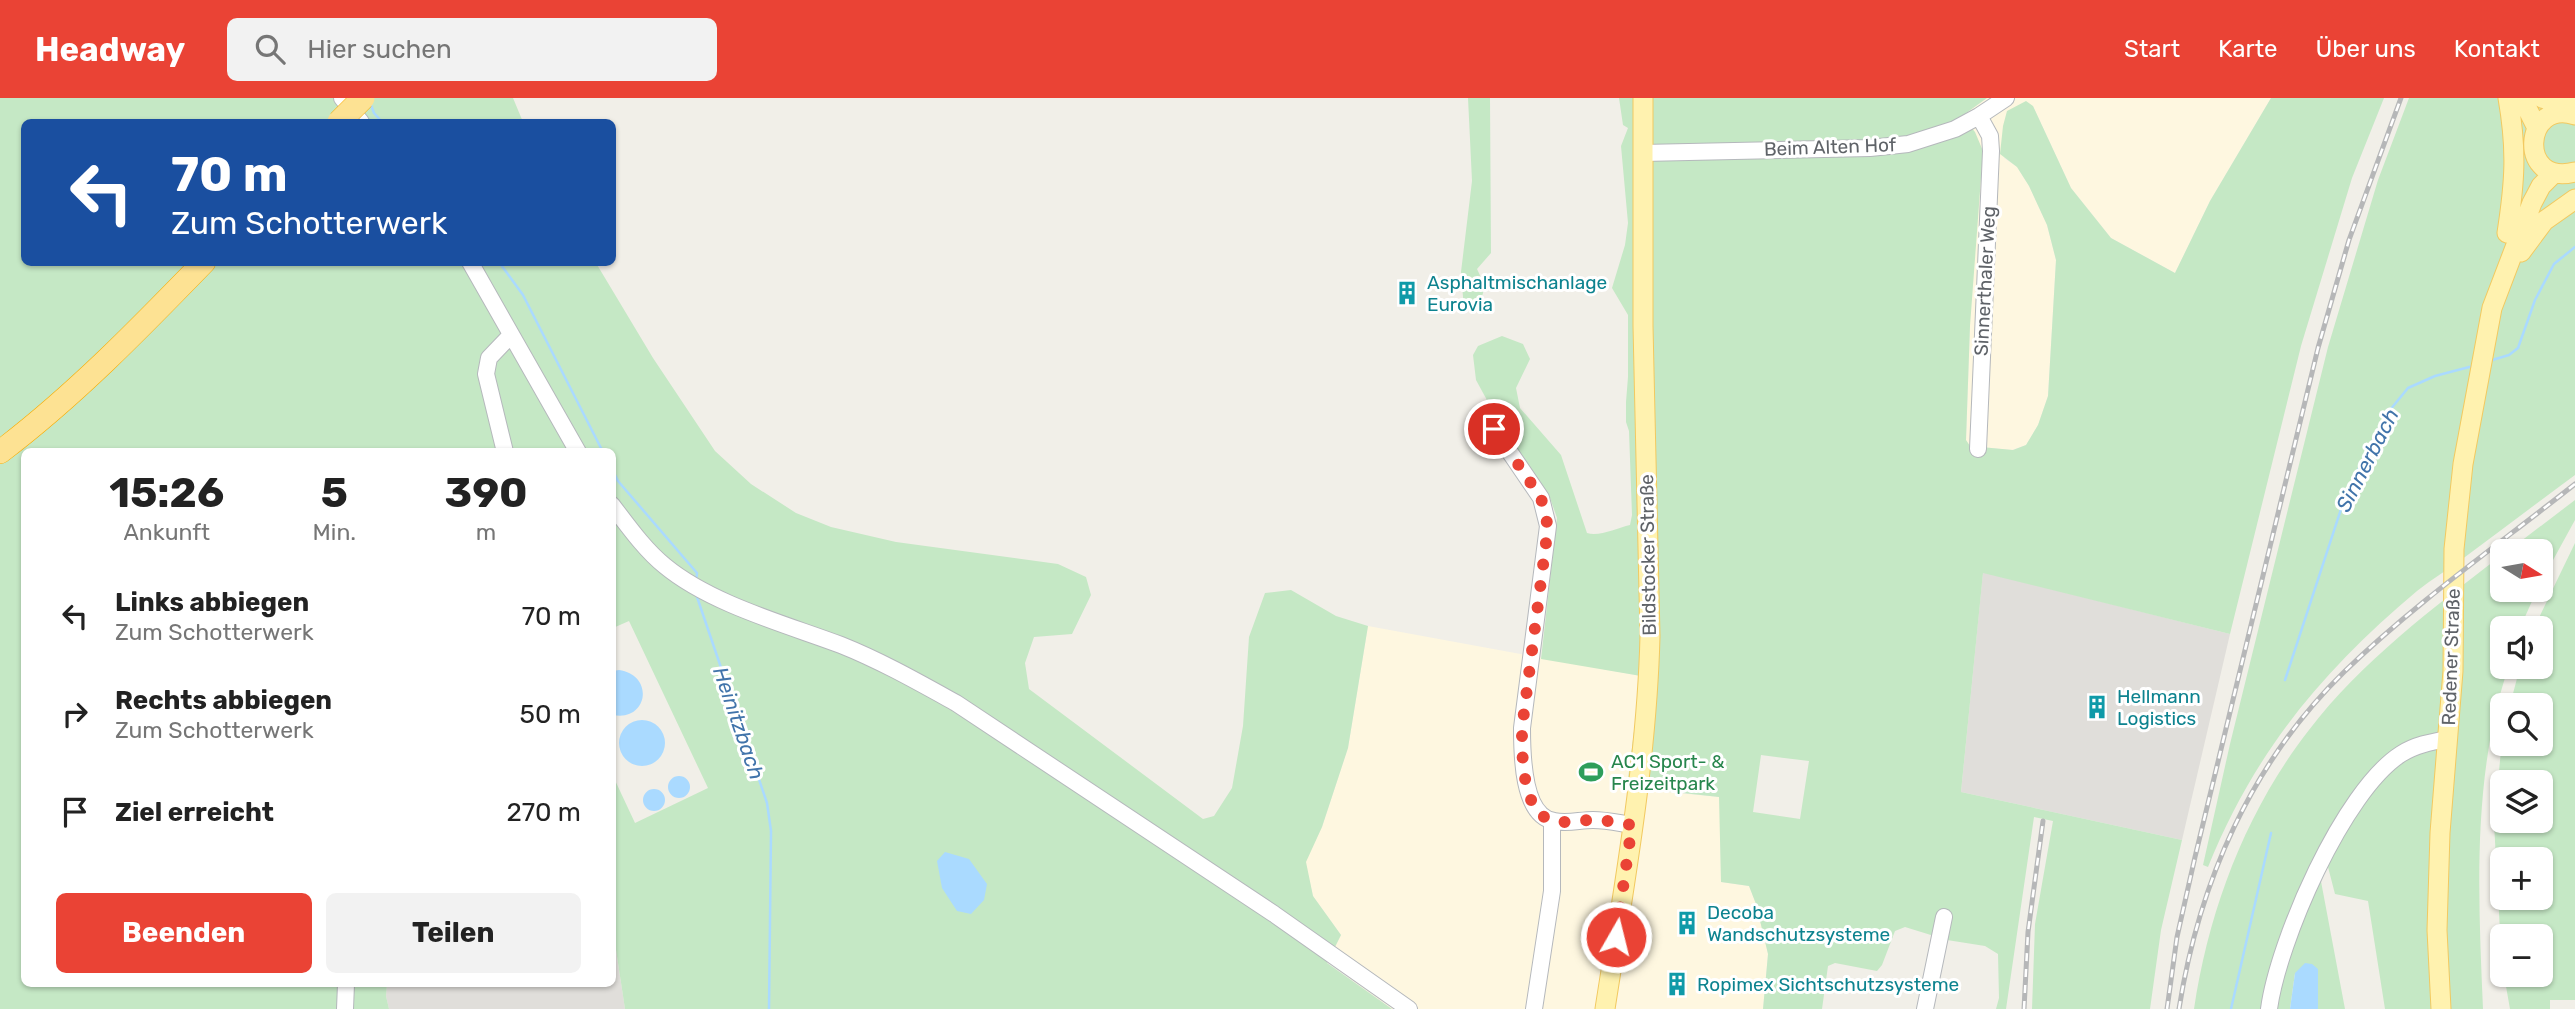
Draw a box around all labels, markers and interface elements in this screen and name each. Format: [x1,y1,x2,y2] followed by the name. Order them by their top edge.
[227,18,717,81] search box
[35,30,185,69] text: Headway
[251,30,289,68] icon: search
[307,34,452,65] text: Hier suchen
[2124,35,2180,63] text: Start
[2218,35,2278,63] text: Karte
[2316,35,2416,63] text: Über uns
[2454,35,2540,63] text: Kontakt
[1764,133,1897,161] street label: Beim Alten Hof
[171,145,288,203] text: 70 m
[56,147,147,238] icon: left
[171,204,447,242] text: Zum Schotterwerk
[1970,206,2000,356] street label: Sinnerthaler Weg
[1427,271,1607,316] place label: Asphaltmischanlage Eurovia
[1393,279,1421,307] building icon: Asphaltmischanlage Eurovia
[1464,399,1524,459] pin
[2330,404,2404,516] water label: Sinnerbach
[1475,410,1513,448] icon: arrive
[109,468,224,518] text: 15:26
[321,468,348,518] text: 5
[444,468,528,518] text: 390
[1635,474,1661,636] street label: Bildstocker Straße
[123,518,210,546] text: Ankunft
[313,518,356,546] text: Min.
[476,518,496,546] text: m
[2490,539,2553,602] north arrow
[2490,539,2553,987] map controls
[115,587,309,618] text: Links abbiegen
[2437,588,2465,726] street label: Redener Straße
[56,597,94,635] icon: left
[522,601,581,632] text: 70 m
[2490,616,2553,679] button: sound
[115,618,314,646] text: Zum Schotterwerk
[708,663,770,783] water label: Heinitzbach
[115,685,332,716] text: Rechts abbiegen
[2117,685,2201,730] place label: Hellmann Logistics
[2083,693,2111,721] building icon: Hellmann Logistics
[2490,693,2553,756] button: search
[56,695,94,733] icon: right
[520,699,581,730] text: 50 m
[115,716,314,744] text: Zum Schotterwerk
[1611,750,1724,795] place label: AC1 Sport- & Freizeitpark
[1577,758,1605,786] sports icon: AC1 Sport- & Freizeitpark
[2490,770,2553,833] button: layers
[56,793,94,831] icon: arrive
[115,797,274,828] text: Ziel erreicht
[506,797,581,828] text: 270 m
[2490,847,2553,910] button: +
[56,893,312,973] button: Beenden
[326,893,581,973] button: Teilen
[1579,900,1653,974] position arrow
[1707,901,1890,946] place label: Decoba Wandschutzsysteme
[1673,909,1701,937] building icon: Decoba Wandschutzsysteme
[2490,924,2553,987] button: −
[1663,970,1691,998] building icon: Ropimex Sichtschutzsysteme
[1697,973,1959,996] place label: Ropimex Sichtschutzsysteme

